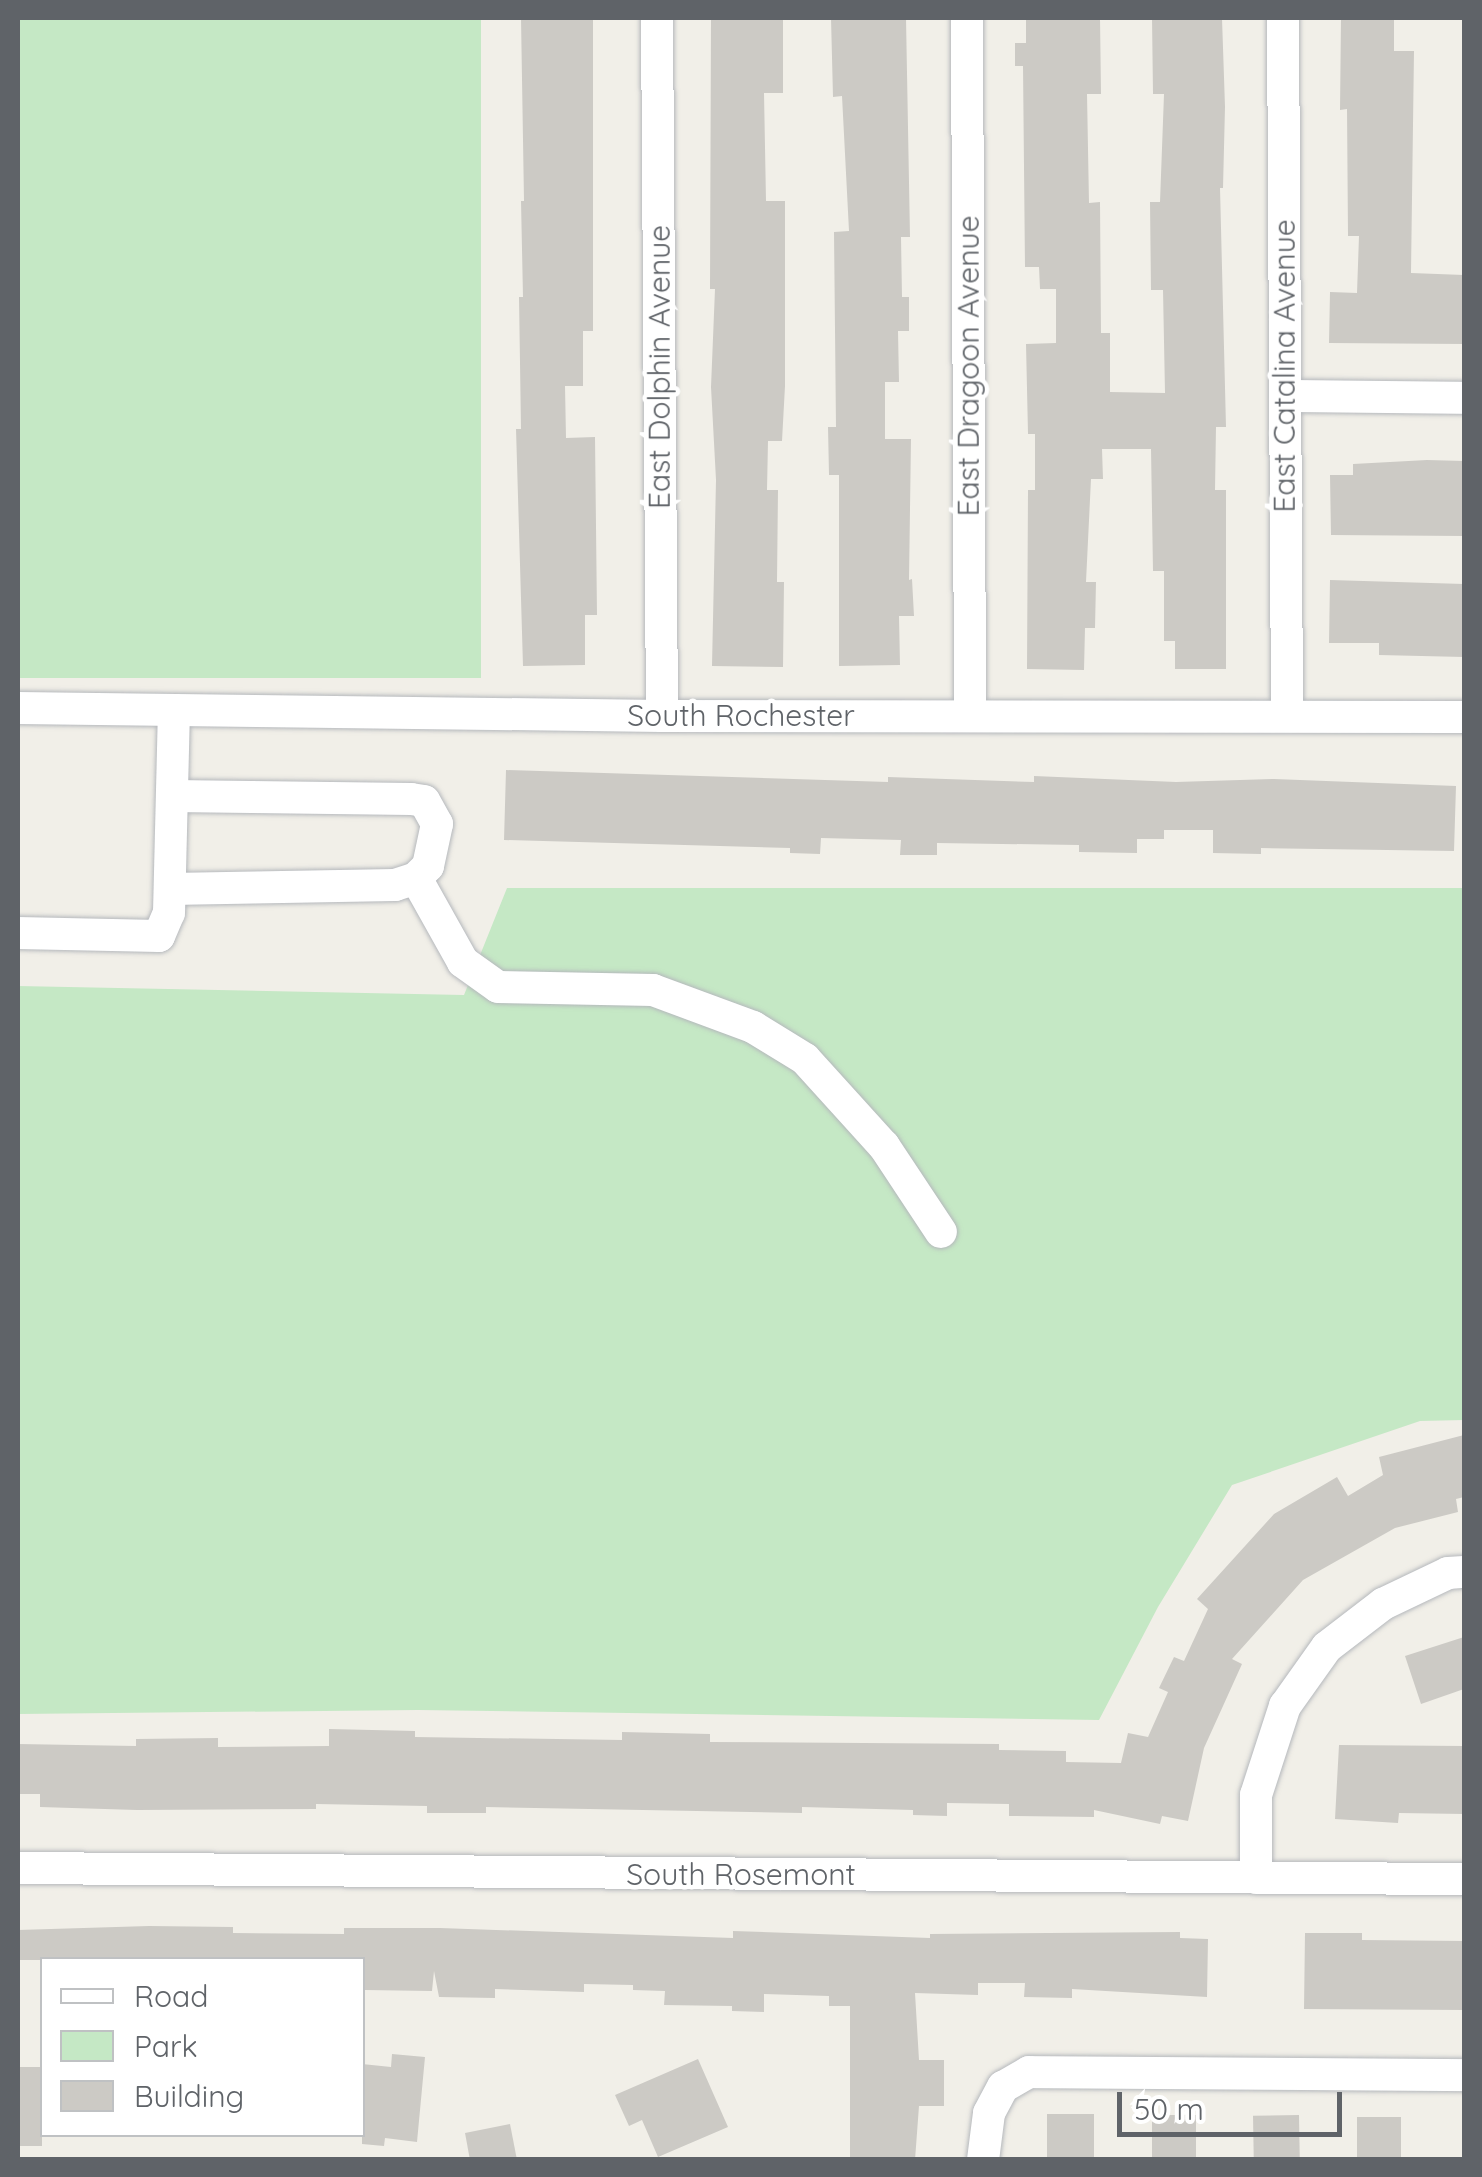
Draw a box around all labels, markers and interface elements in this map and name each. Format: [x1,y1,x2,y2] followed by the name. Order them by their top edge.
[950,215,986,517] street label: East Dragoon Avenue
[1266,219,1302,513] street label: East Catalina Avenue
[641,225,677,509] street label: East Dolphin Avenue
[627,697,855,733] street label: South Rochester
[626,1856,856,1892] street label: South Rosemont
[40,1957,365,2137] legend
[134,1977,208,2015] text: Road
[134,2027,198,2065] text: Park
[1122,2072,1347,2134] scale bar
[134,2077,244,2115] text: Building
[1134,2090,1204,2128] text: 50 m

